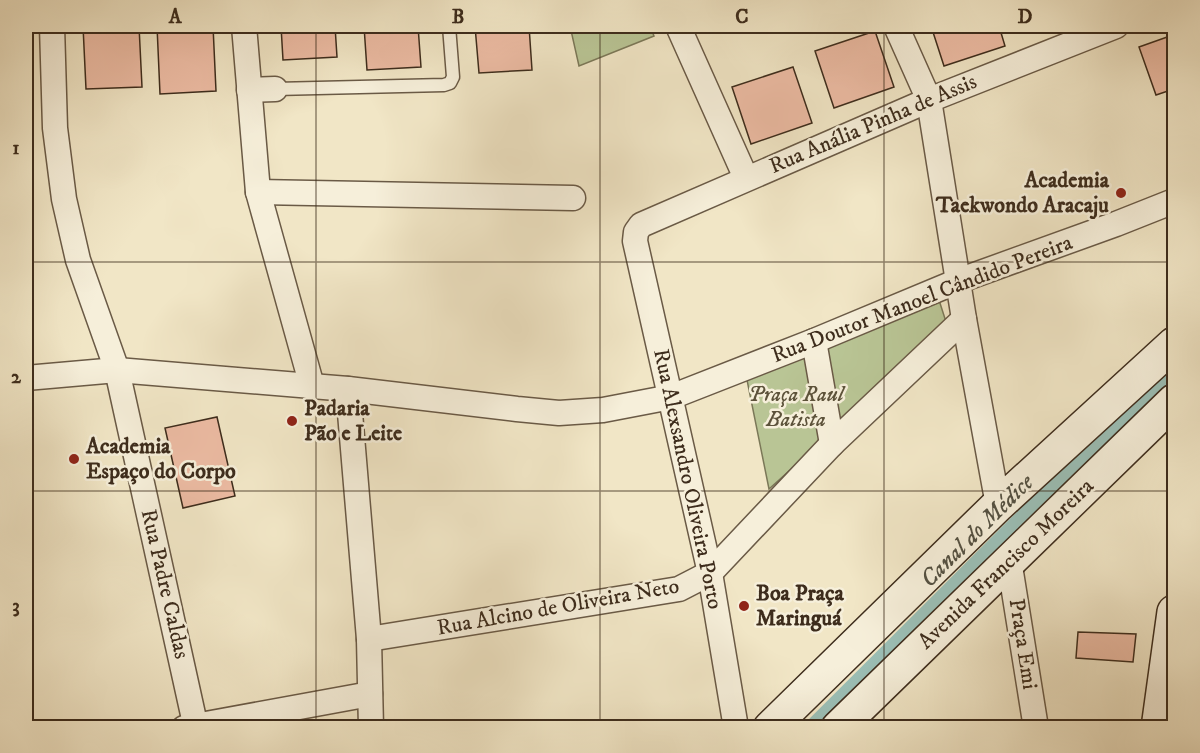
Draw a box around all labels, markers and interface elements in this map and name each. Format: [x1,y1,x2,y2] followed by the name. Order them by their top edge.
[168,5,183,30] text: A
[452,5,464,30] text: B
[735,5,749,30] text: C
[1018,5,1033,30] text: D
[765,68,981,180] street label: Rua Anália Pinha de Assis
[12,136,20,161] text: 1
[935,167,1110,220] place label: Academia Taekwondo Aracaju
[1114,186,1128,200] marker: Academia Taekwondo Aracaju
[768,229,1077,369] street label: Rua Doutor Manoel Cândido Pereira
[647,346,729,612] street label: Rua Alexsandro Oliveira Porto
[11,365,22,390] text: 2
[748,381,846,433] park label: Praça Raul Batista
[304,395,402,447] place label: Padaria Pão e Leite
[285,414,299,428] marker: Padaria Pão e Leite
[85,433,236,485] place label: Academia Espaço do Corpo
[67,452,81,466] marker: Academia Espaço do Corpo
[914,467,1041,594] water label: Canal do Médice
[912,473,1100,655] street label: Avenida Francisco Moreira
[135,507,195,661] street label: Rua Padre Caldas
[435,572,681,642] street label: Rua Alcino de Oliveira Neto
[756,580,844,632] place label: Boa Praça Maringuá
[12,594,20,619] text: 3
[1002,597,1044,691] street label: Praça Emi
[737,599,751,613] marker: Boa Praça Maringuá

